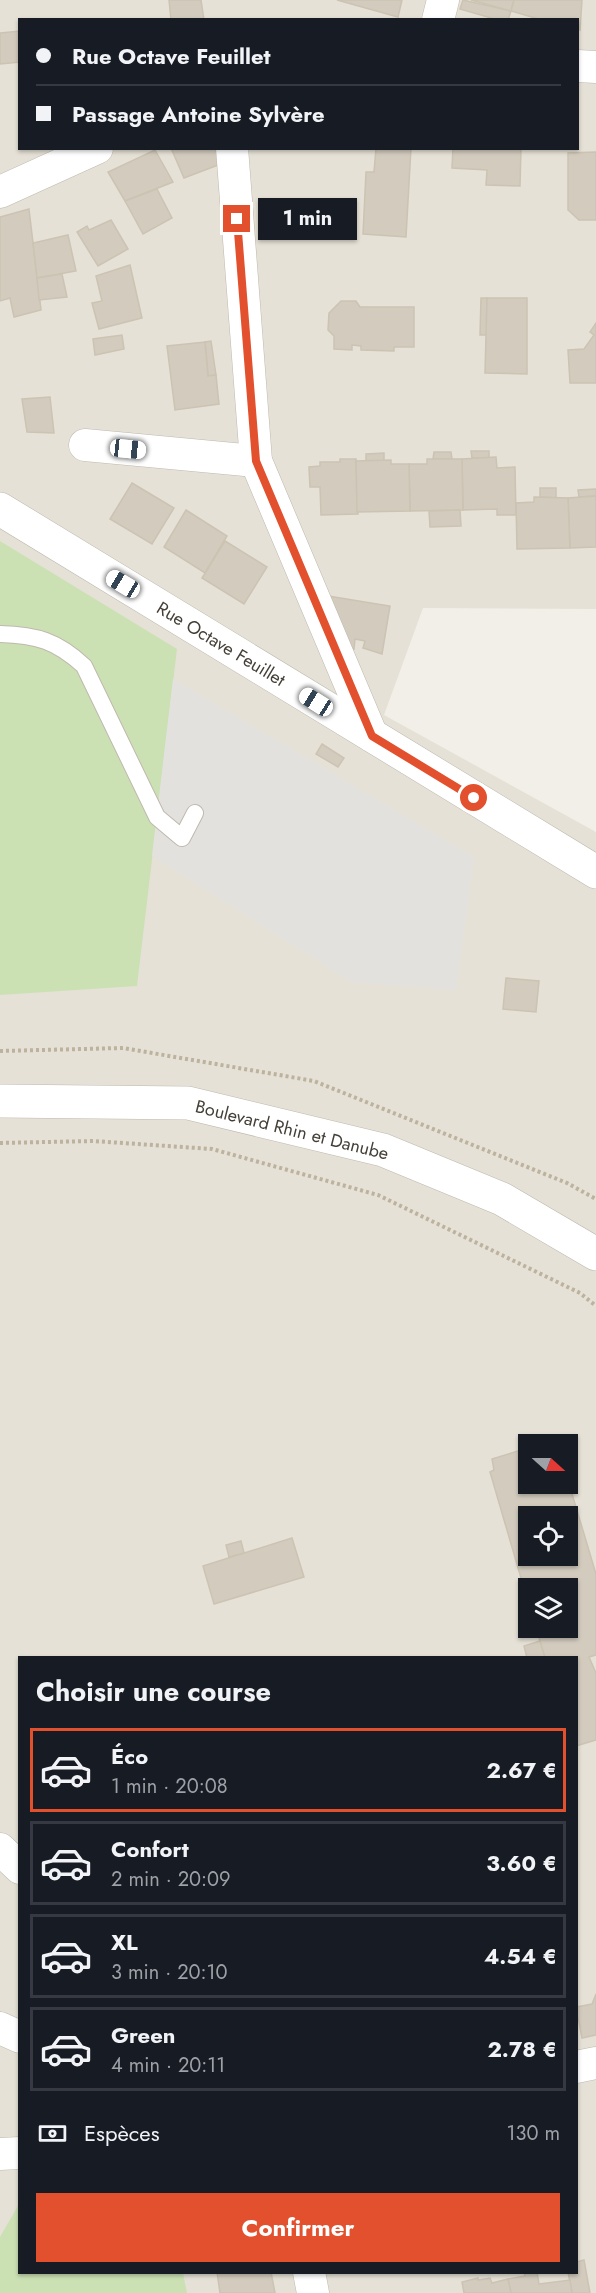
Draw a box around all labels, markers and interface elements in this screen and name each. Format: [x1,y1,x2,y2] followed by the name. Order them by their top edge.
[72,40,271,72] text: Rue Octave Feuillet
[72,98,325,130] text: Passage Antoine Sylvère
[258,198,357,240] callout: 1 min
[283,204,332,233] text: 1 min
[223,205,250,232] route end
[109,438,147,460] car
[103,567,143,601] car
[152,595,291,693] street label: Rue Octave Feuillet
[296,685,336,719] car
[460,784,487,811] route start
[193,1093,391,1167] street label: Boulevard Rhin et Danube
[518,1434,578,1494] north arrow
[518,1434,578,1638] map controls
[518,1506,578,1566] button: locate
[518,1578,578,1638] button: layers
[36,1672,271,1711] text: Choisir une course
[111,1740,148,1772] text: Éco
[39,1743,93,1797] icon: car
[486,1754,557,1786] text: 2.67 €
[111,1772,228,1801] text: 1 min · 20:08
[111,1833,189,1865] text: Confort
[39,1836,93,1890] icon: car
[486,1847,557,1879] text: 3.60 €
[111,1865,231,1894] text: 2 min · 20:09
[111,1926,138,1958] text: XL
[39,1929,93,1983] icon: car
[484,1940,557,1972] text: 4.54 €
[111,1958,228,1987] text: 3 min · 20:10
[111,2019,175,2051] text: Green
[39,2022,93,2076] icon: car
[487,2033,557,2065] text: 2.78 €
[111,2051,225,2080] text: 4 min · 20:11
[36,2117,69,2150] icon: cash
[84,2117,160,2149] text: Espèces
[506,2119,560,2148] text: 130 m
[36,2193,560,2262] button: Confirmer

